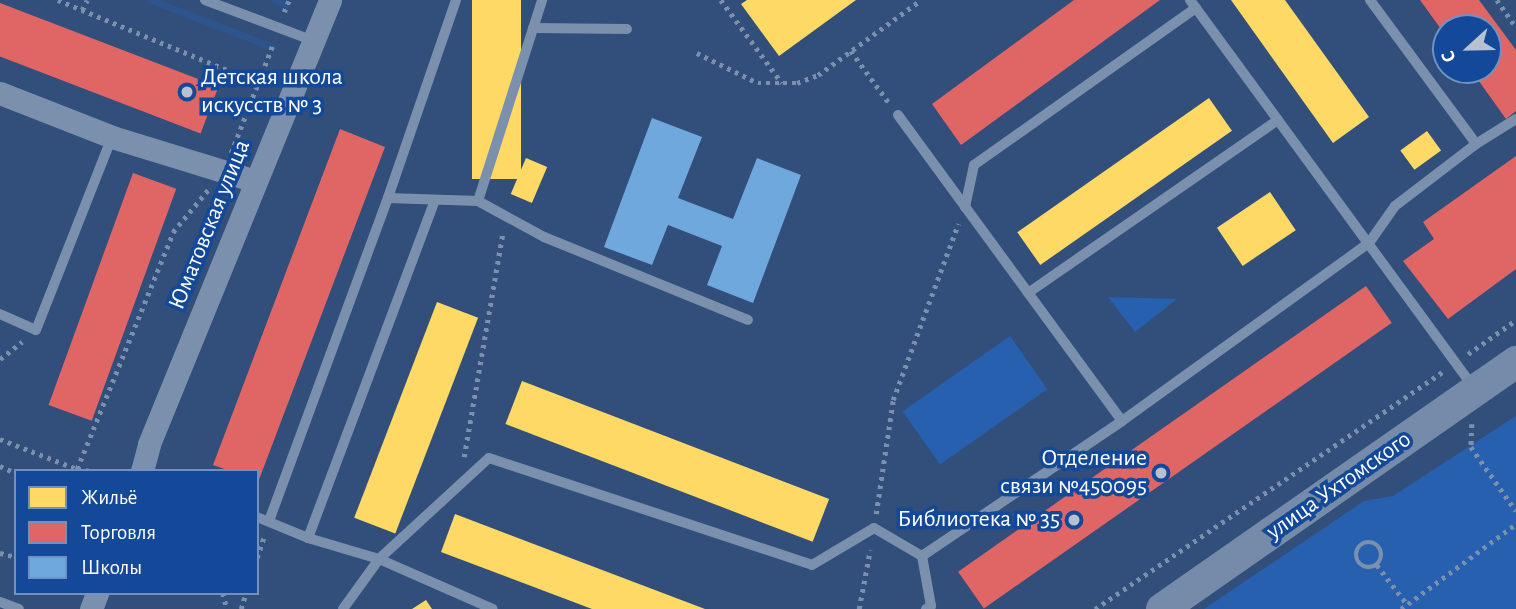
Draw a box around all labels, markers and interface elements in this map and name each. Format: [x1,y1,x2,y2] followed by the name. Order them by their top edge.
[1432,14,1502,84] north arrow
[1438,48,1460,65] text: С
[201,64,343,120] place label: Детская школа искусств № 3
[179,84,195,100] marker: Детская школа искусств № 3
[163,136,257,314] street label: Юматовская улица
[1261,425,1417,547] street label: улица Ухтомского
[1000,445,1147,501] place label: Отделение связи №450095
[1153,465,1169,481] marker: Отделение связи №450095
[14,469,259,595] legend
[81,487,137,508] text: Жильё
[898,506,1060,534] place label: Библиотека № 35
[1066,512,1082,528] marker: Библиотека № 35
[81,522,156,543] text: Торговля
[81,557,142,578] text: Школы

